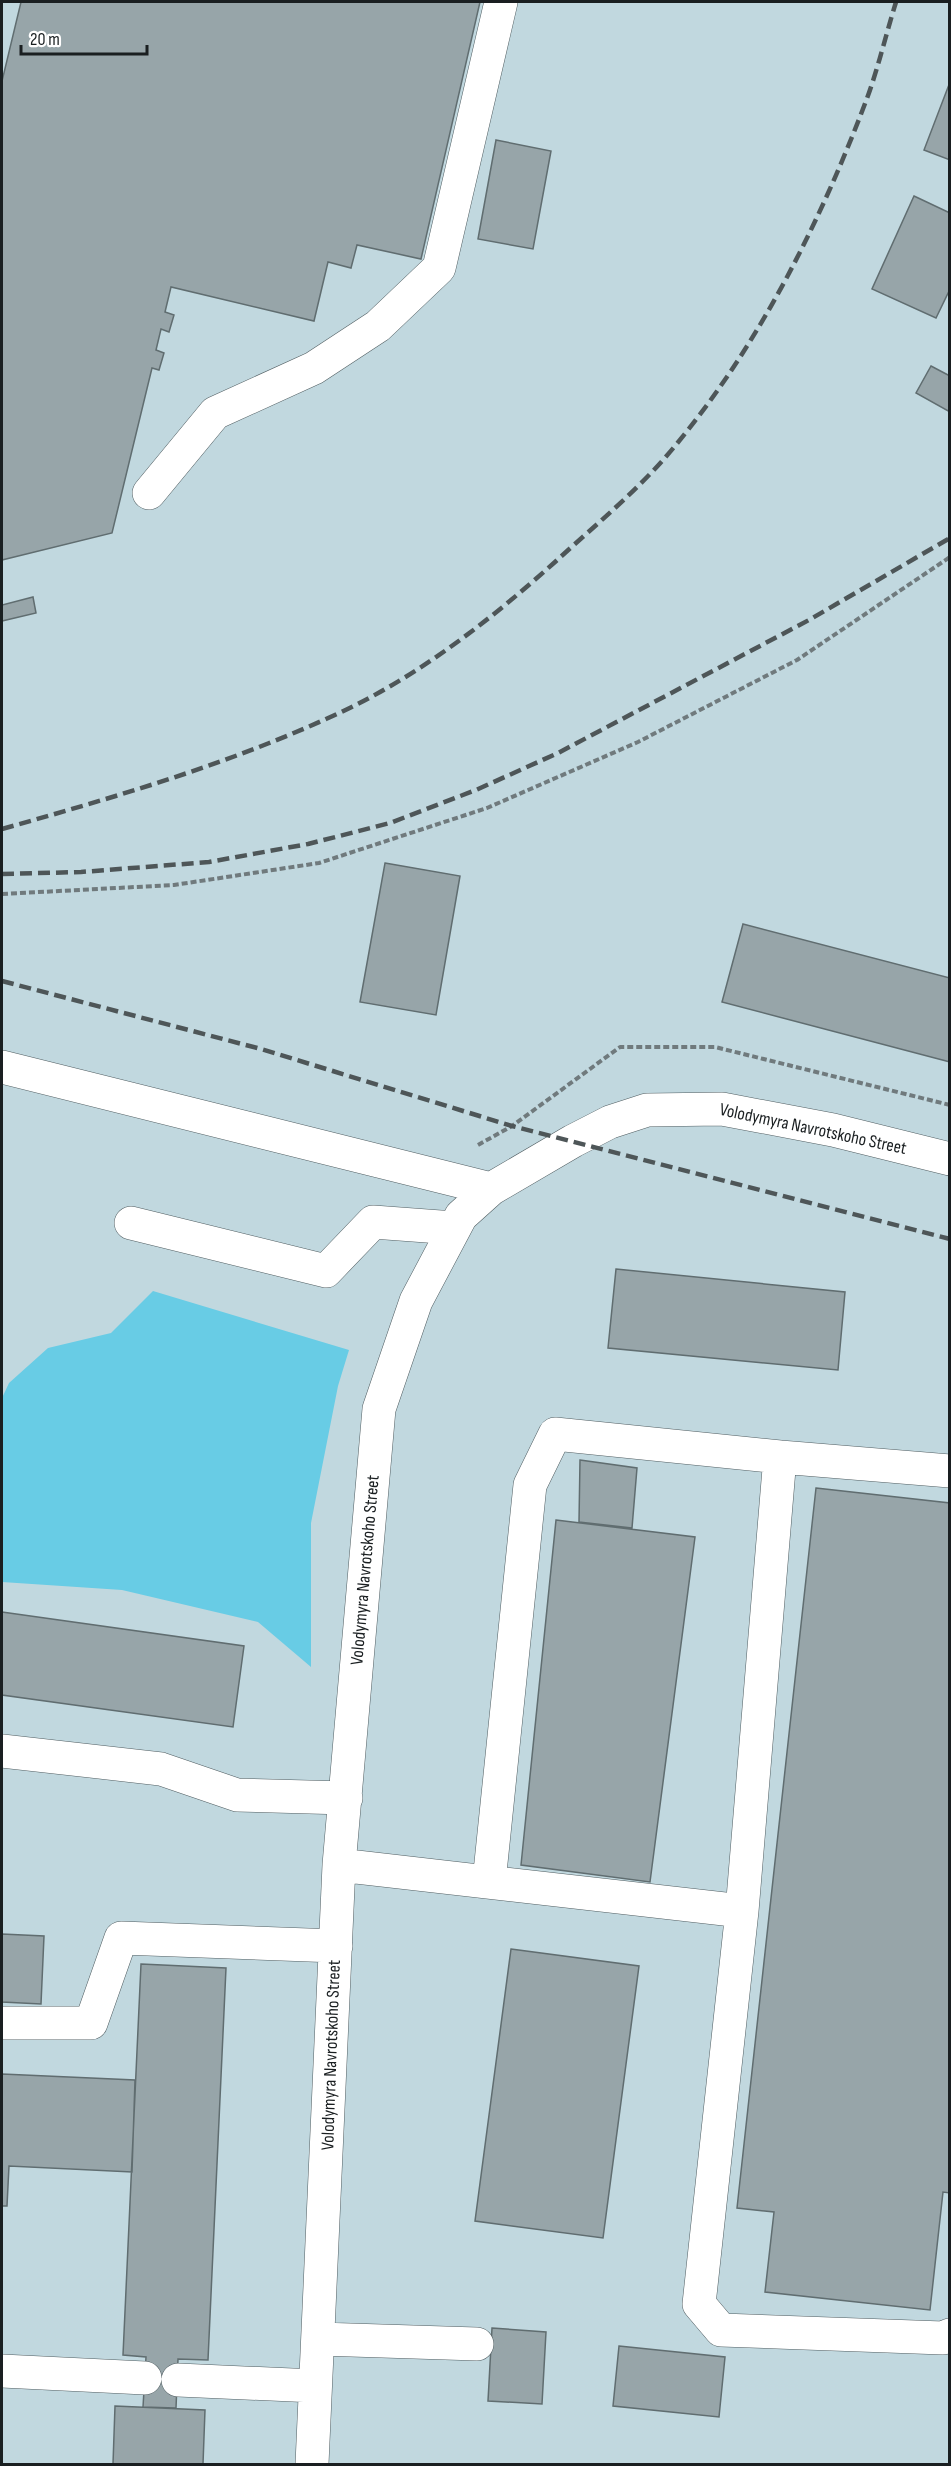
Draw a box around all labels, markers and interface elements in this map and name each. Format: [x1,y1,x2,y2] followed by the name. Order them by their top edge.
[21,18,147,56] scale bar
[30,29,60,50] text: 20 m
[718,1099,909,1159] street label: Volodymyra Navrotskoho Street
[346,1474,384,1666] street label: Volodymyra Navrotskoho Street
[317,1959,345,2151] street label: Volodymyra Navrotskoho Street

